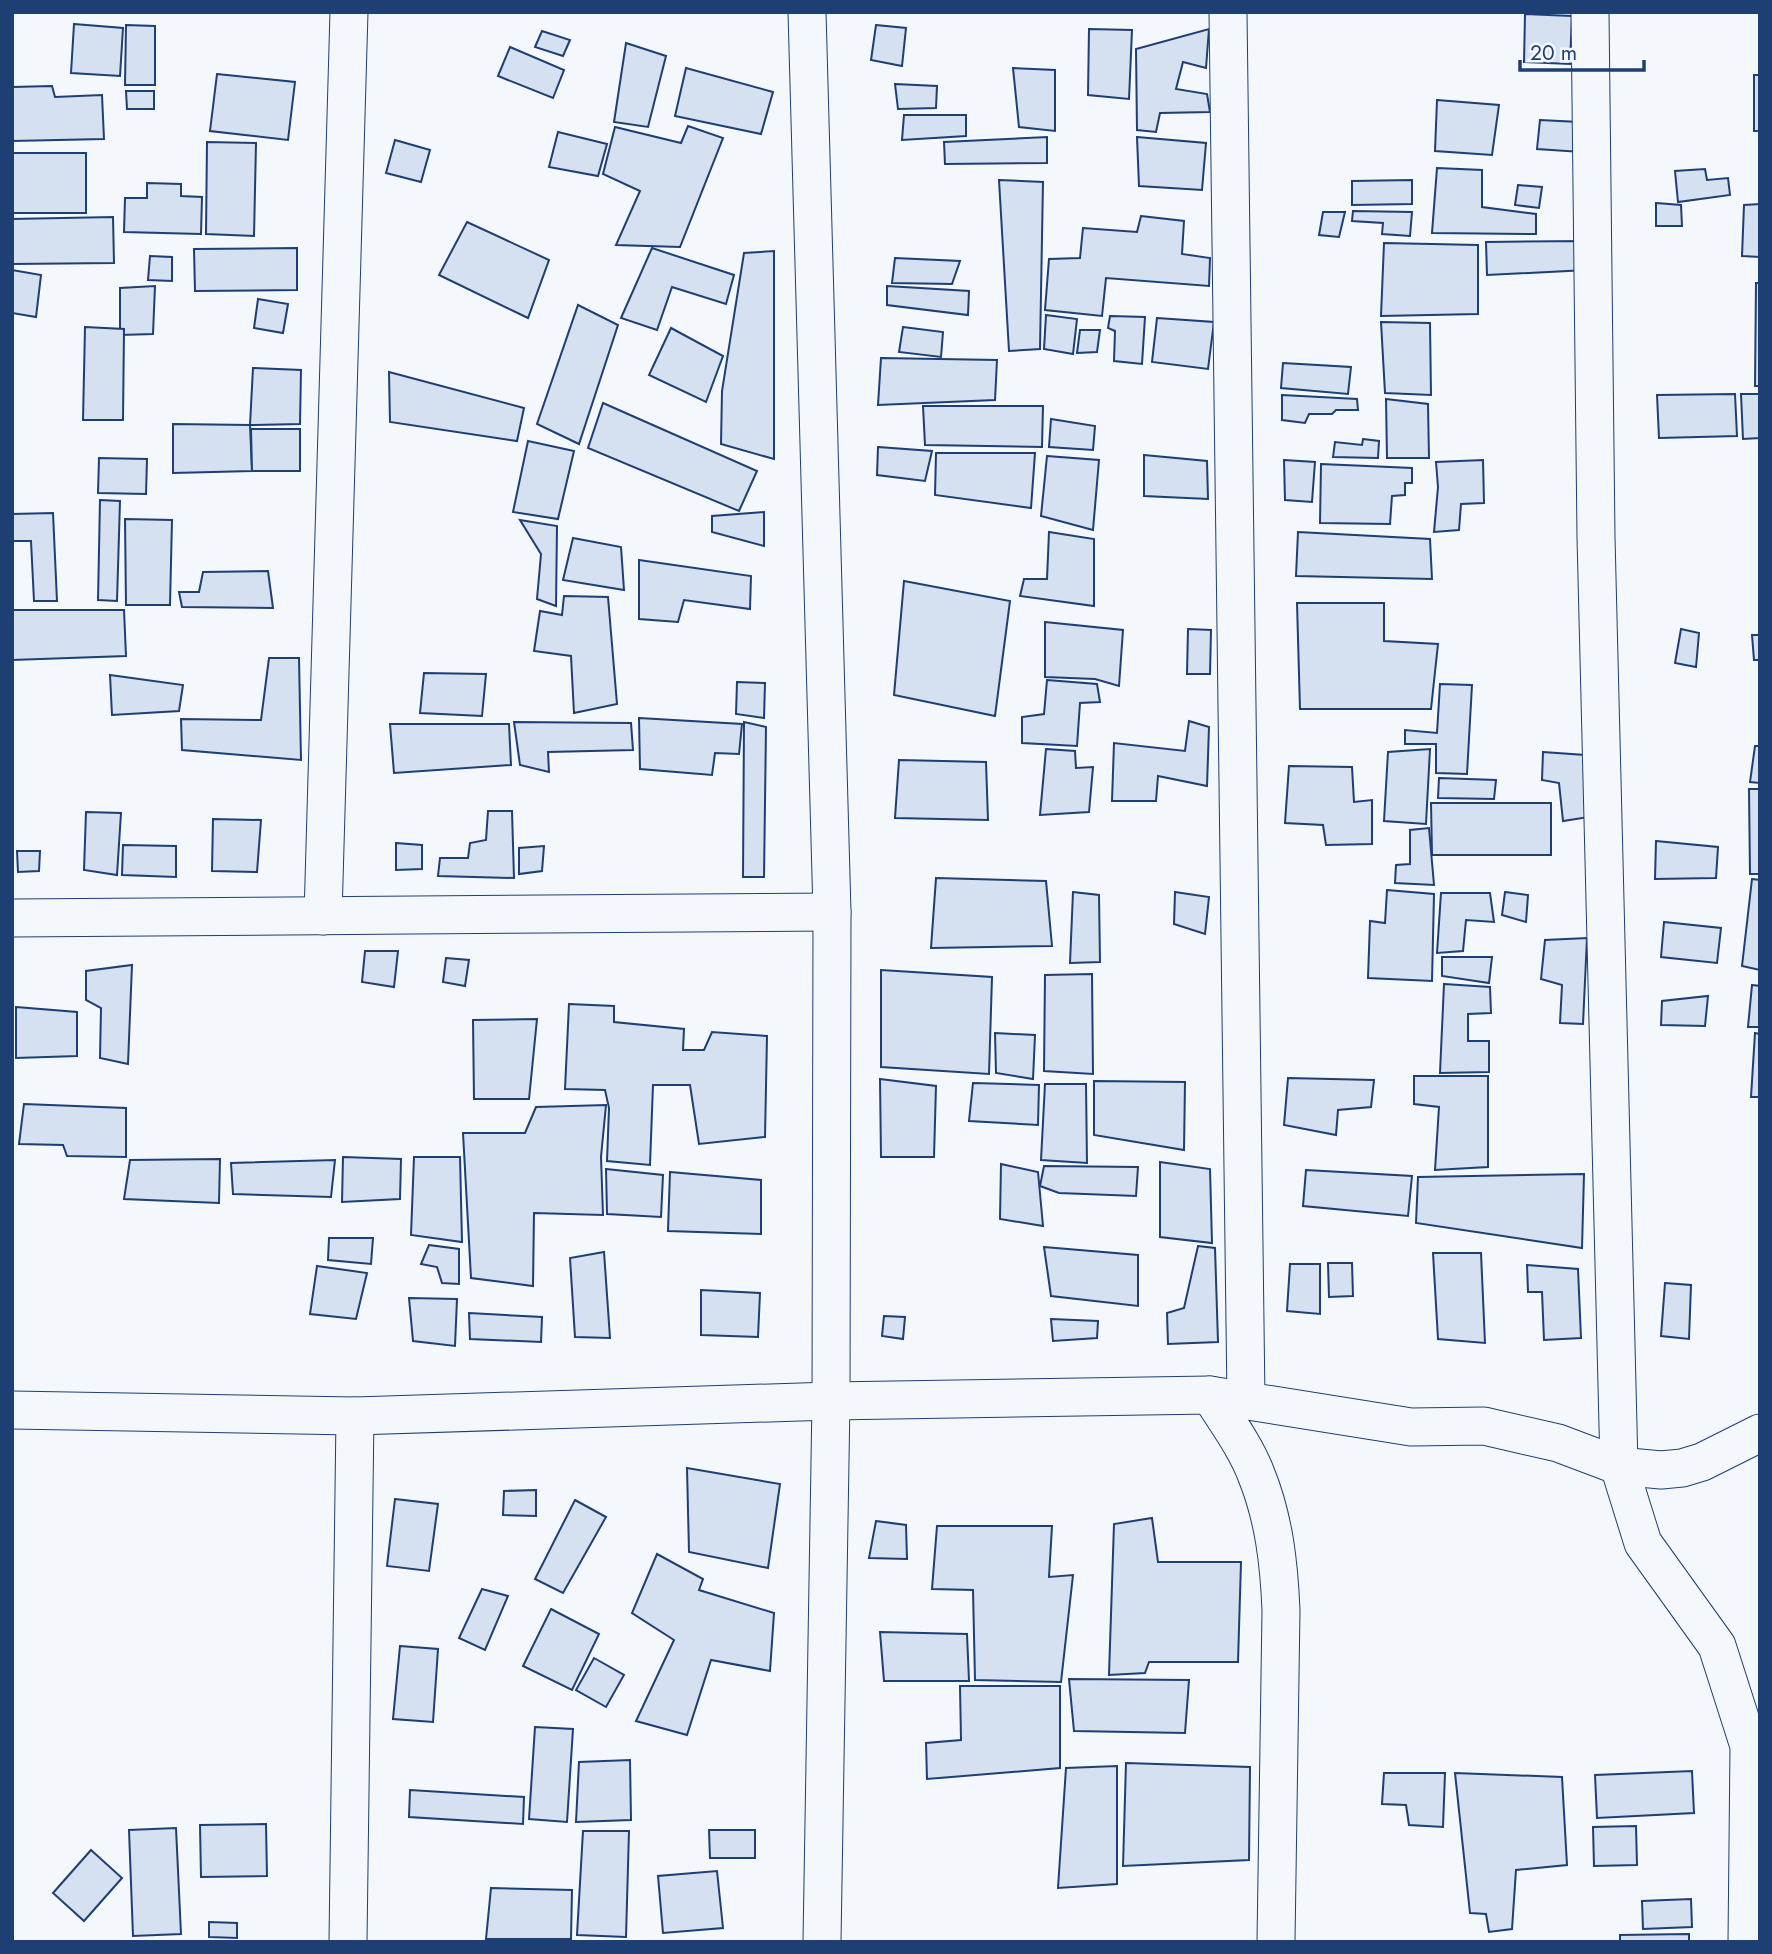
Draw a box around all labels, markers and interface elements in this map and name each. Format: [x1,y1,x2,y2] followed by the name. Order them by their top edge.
[1520,28,1644,72] scale bar
[1530,38,1577,68] text: 20 m

